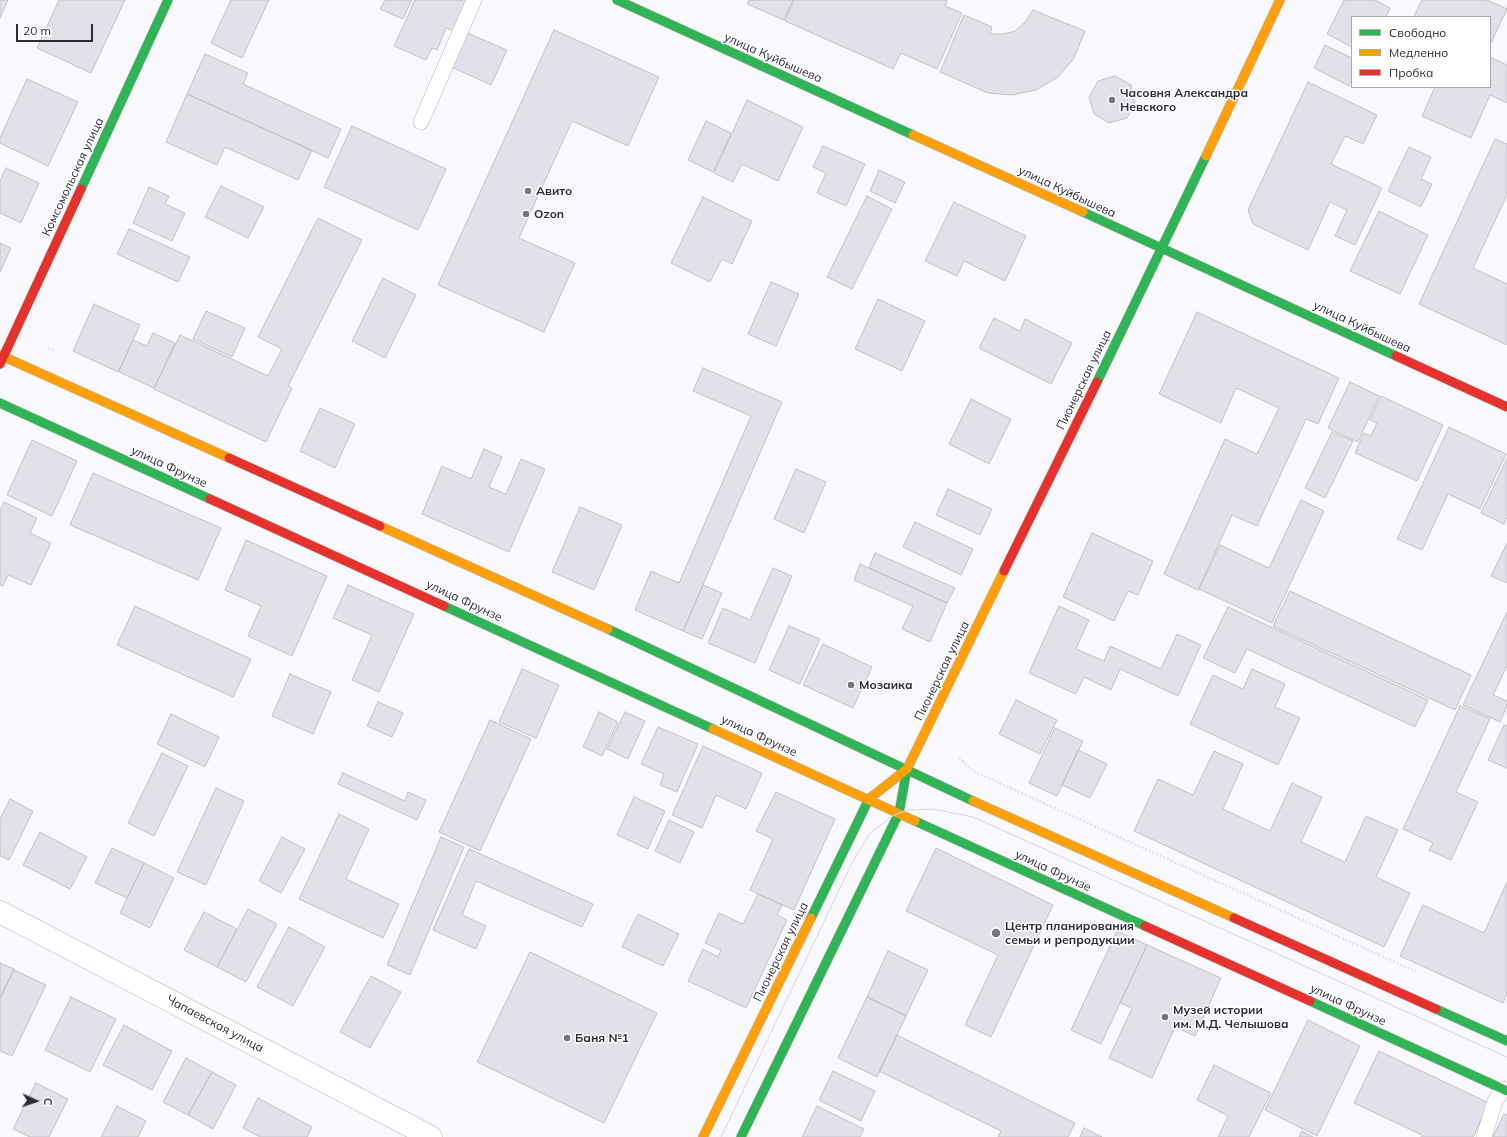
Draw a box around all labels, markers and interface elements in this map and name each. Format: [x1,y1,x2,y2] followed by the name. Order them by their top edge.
[18,16,95,42] scale bar
[1351,16,1491,88] legend
[23,23,51,38] text: 20 m
[1389,25,1446,40] text: Свободно
[722,30,824,86] street label: улица Куйбышева
[1389,45,1448,60] text: Медленно
[1389,65,1433,80] text: Пробка
[1120,86,1248,114] place label: Часовня Александра Невского
[1107,95,1117,105] marker: Часовня Александра Невского
[39,116,107,238] street label: Комсомольская улица
[1016,163,1118,221] street label: улица Куйбышева
[536,184,572,198] place label: Авито
[523,186,533,196] marker: Авито
[534,207,564,221] place label: Ozon
[521,209,531,219] marker: Ozon
[1311,298,1413,356] street label: улица Куйбышева
[1054,328,1114,432] street label: Пионерская улица
[129,443,209,491] street label: улица Фрунзе
[424,577,504,625] street label: улица Фрунзе
[912,619,972,723] street label: Пионерская улица
[859,678,913,692] place label: Мозаика
[846,680,856,690] marker: Мозаика
[719,712,799,760] street label: улица Фрунзе
[1013,847,1093,895] street label: улица Фрунзе
[751,900,811,1004] street label: Пионерская улица
[1005,919,1135,947] place label: Центр планирования семьи и репродукции
[990,927,1002,939] marker: Центр планирования семьи и репродукции
[1308,981,1388,1029] street label: улица Фрунзе
[164,992,266,1056] street label: Чапаевская улица
[1173,1003,1289,1031] place label: Музей истории им. М.Д. Челышова
[1160,1012,1170,1022] marker: Музей истории им. М.Д. Челышова
[575,1031,629,1045] place label: Баня №1
[562,1033,572,1043] marker: Баня №1
[16,1081,56,1121] north arrow
[41,1097,55,1106] text: С

